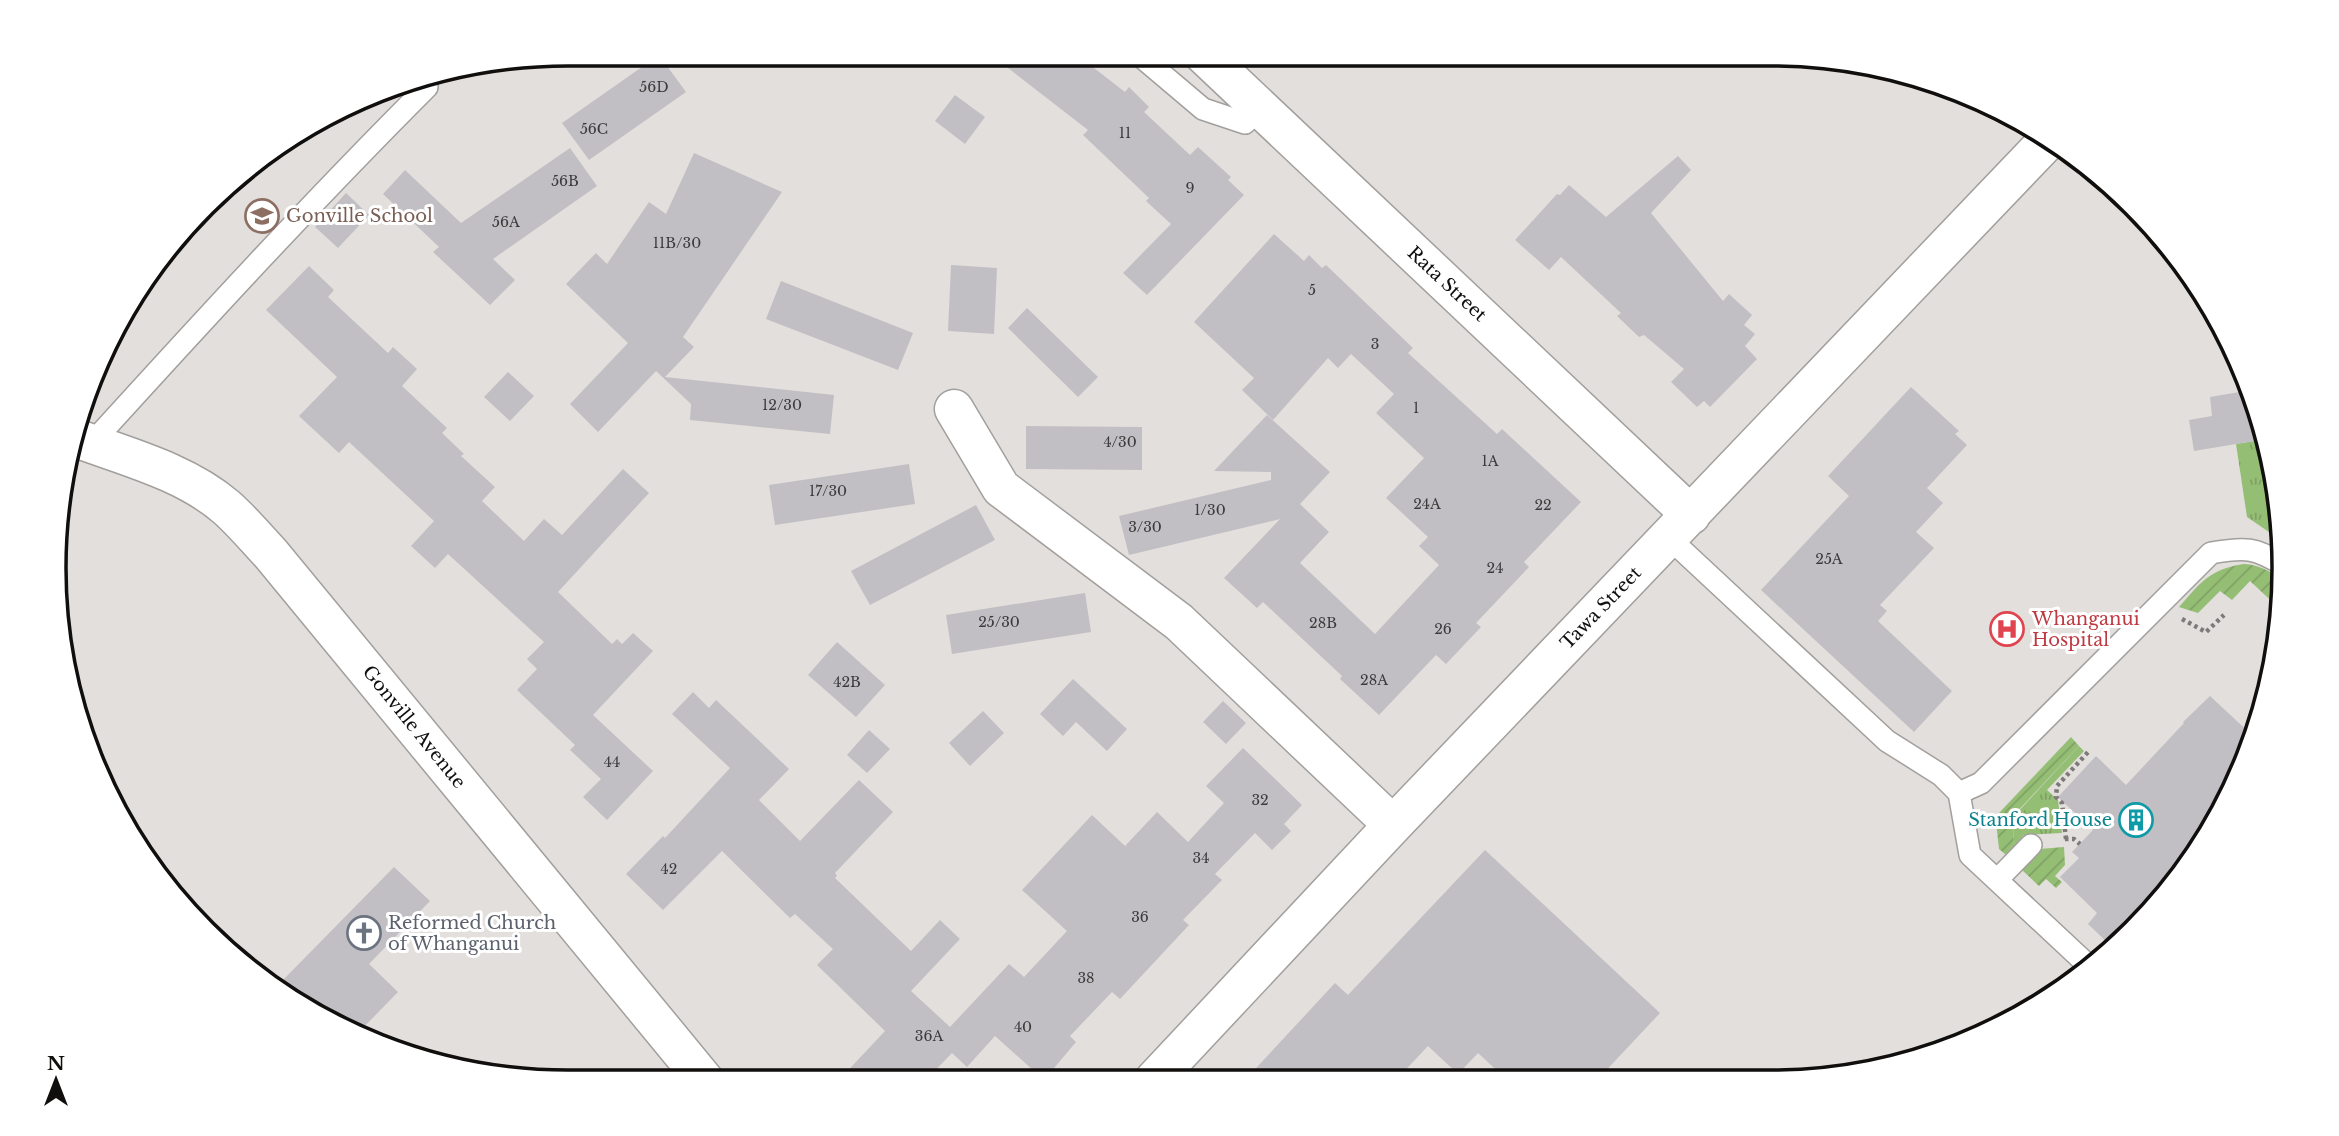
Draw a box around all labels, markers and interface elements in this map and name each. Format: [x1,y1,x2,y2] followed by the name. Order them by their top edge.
[639,78,669,96] house number: 56D
[580,120,608,138] house number: 56C
[1119,124,1131,142] house number: 11
[551,172,579,190] house number: 56B
[1185,179,1195,197] house number: 9
[243,197,281,235] school or university icon: Gonville School
[286,205,433,227] place label: Gonville School
[492,213,520,231] house number: 56A
[653,234,701,252] house number: 11B/30
[1403,242,1491,326] street label: Rata Street
[1308,281,1316,299] house number: 5
[1371,335,1379,353] house number: 3
[762,396,802,414] house number: 12/30
[1413,399,1419,417] house number: 1
[1103,433,1137,451] house number: 4/30
[1481,452,1499,470] house number: 1A
[809,482,847,500] house number: 17/30
[1413,495,1441,513] house number: 24A
[1534,496,1552,514] house number: 22
[1194,501,1226,519] house number: 1/30
[1128,518,1162,536] house number: 3/30
[1815,550,1843,568] house number: 25A
[1487,559,1503,577] house number: 24
[1556,562,1646,654] street label: Tawa Street
[2031,608,2140,651] place label: Whanganui Hospital
[1988,610,2026,648] hospital icon: Whanganui Hospital
[978,613,1020,631] house number: 25/30
[1309,614,1337,632] house number: 28B
[1434,620,1452,638] house number: 26
[358,661,470,793] street label: Gonville Avenue
[1360,671,1388,689] house number: 28A
[833,673,861,691] house number: 42B
[604,753,620,771] house number: 44
[1251,791,1269,809] house number: 32
[2117,801,2155,839] building icon: Stanford House
[1968,809,2112,831] place label: Stanford House
[1193,849,1209,867] house number: 34
[661,860,677,878] house number: 42
[1131,908,1149,926] house number: 36
[388,912,556,955] place label: Reformed Church of Whanganui
[345,914,383,952] church icon: Reformed Church of Whanganui
[1077,969,1095,987] house number: 38
[1014,1018,1032,1036] house number: 40
[915,1027,943,1045] house number: 36A
[21,1045,91,1115] north arrow
[47,1052,65,1075] text: N

